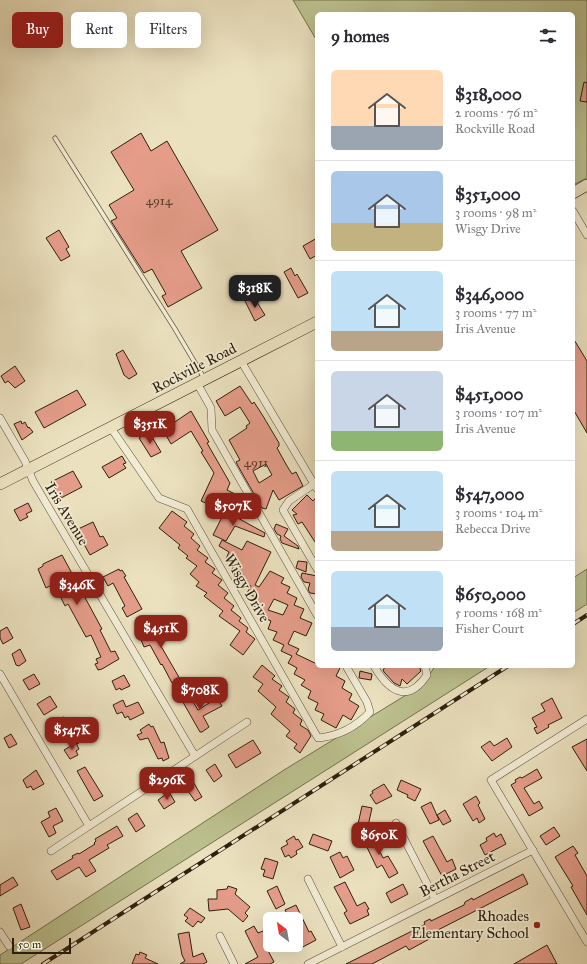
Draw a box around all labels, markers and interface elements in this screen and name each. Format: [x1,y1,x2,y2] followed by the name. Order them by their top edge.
[12,12,63,48] chip: Buy
[71,12,127,48] chip: Rent
[135,12,201,48] chip: Filters
[537,25,559,47] icon: filters
[331,26,389,47] text: 9 homes
[455,84,522,105] text: $318,000
[363,86,411,134] icon: home
[455,105,537,121] text: 2 rooms · 76 m²
[455,121,535,137] text: Rockville Road
[455,184,521,205] text: $351,000
[363,187,411,235] icon: home
[146,193,173,209] house number: 4914
[455,205,537,221] text: 3 rooms · 98 m²
[455,221,521,237] text: Wisgy Drive
[227,275,283,309] pin: $318K
[238,280,272,296] text: $318K
[455,284,524,305] text: $346,000
[363,287,411,335] icon: home
[455,305,537,321] text: 3 rooms · 77 m²
[455,321,516,337] text: Iris Avenue
[149,339,240,397] street label: Rockville Road
[455,384,523,405] text: $451,000
[363,387,411,435] icon: home
[455,405,542,421] text: 3 rooms · 107 m²
[122,411,178,445] pin: $351K
[133,416,167,432] text: $351K
[455,421,516,437] text: Iris Avenue
[244,455,268,471] house number: 4911
[41,479,93,549] street label: Iris Avenue
[455,484,524,505] text: $547,000
[363,487,411,535] icon: home
[205,493,261,527] pin: $507K
[214,498,252,514] text: $507K
[455,505,543,521] text: 3 rooms · 104 m²
[455,521,531,537] text: Rebecca Drive
[220,551,274,625] street label: Wisgy Drive
[49,572,105,606] pin: $346K
[59,577,95,593] text: $346K
[455,584,526,605] text: $650,000
[363,587,411,635] icon: home
[455,605,542,621] text: 5 rooms · 168 m²
[133,615,189,649] pin: $451K
[143,620,179,636] text: $451K
[455,621,524,637] text: Fisher Court
[172,677,228,711] pin: $708K
[181,682,219,698] text: $708K
[44,717,100,751] pin: $547K
[54,722,90,738] text: $547K
[139,767,195,801] pin: $296K
[148,772,186,788] text: $296K
[351,822,407,856] pin: $650K
[360,827,398,843] text: $650K
[416,847,498,901] street label: Bertha Street
[411,907,530,942] place label: Rhoades Elementary School
[263,912,303,952] north arrow
[263,912,303,952] map controls
[532,920,542,930] marker: Rhoades Elementary School
[12,936,71,955] scale bar
[18,938,41,951] text: 50 m

